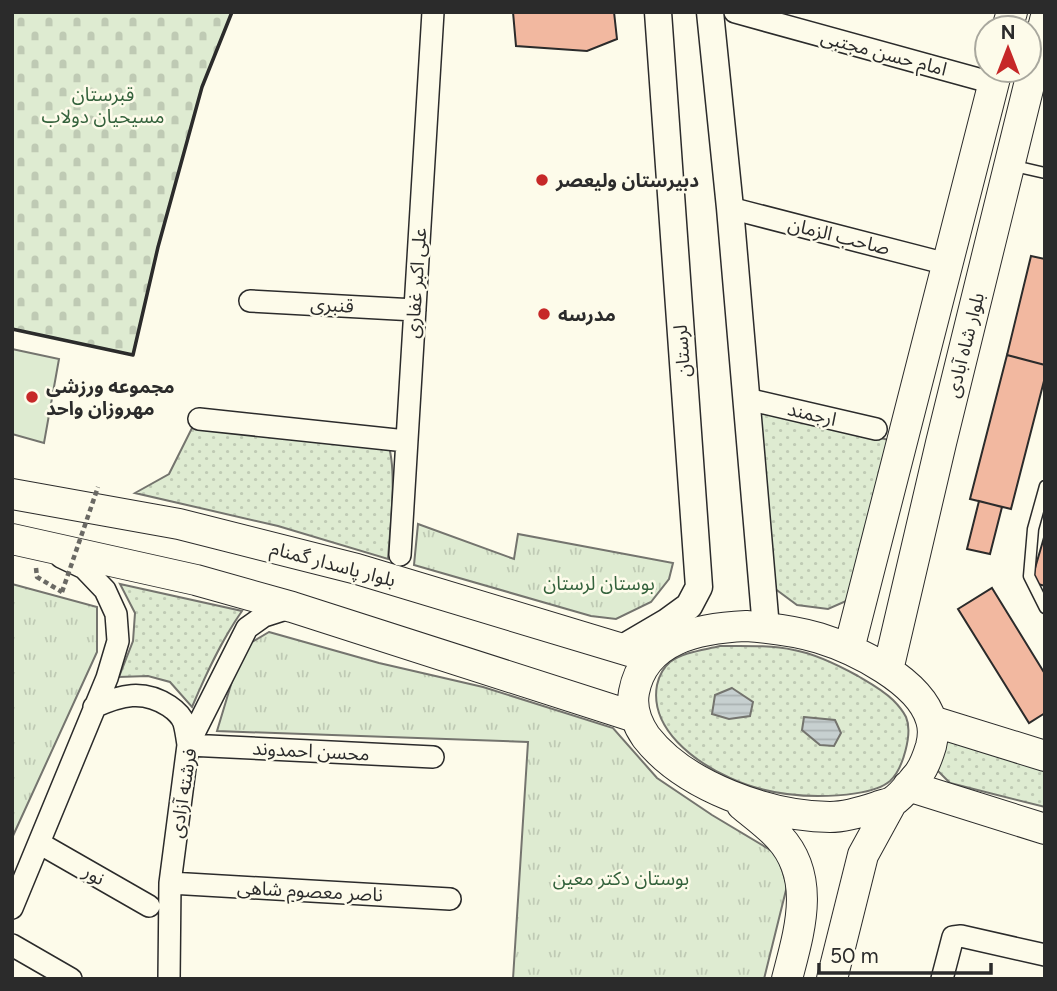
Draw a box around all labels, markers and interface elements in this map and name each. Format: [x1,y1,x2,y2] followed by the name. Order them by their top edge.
[973,14,1043,84] north arrow
[1001,21,1015,44] text: N
[818,25,950,84] street label: امام حسن مجتبی
[41,83,165,128] park label: قبرستان مسیحیان دولاب
[555,169,699,192] place label: دبیرستان ولیعصر
[534,172,550,188] marker: دبیرستان ولیعصر
[786,212,892,260] street label: صاحب الزمان
[401,227,431,339] street label: علی اکبر غفاری
[941,290,989,400] street label: بلوار شاه آبادی
[310,292,354,318] street label: قنبری
[558,303,616,326] place label: مدرسه
[536,306,552,322] marker: مدرسه
[669,324,695,378] street label: لرستان
[46,375,175,420] place label: مجموعه ورزشی مهروزان واحد
[24,389,40,405] marker: مجموعه ورزشی مهروزان واحد
[785,397,839,431] street label: ارجمند
[267,536,398,595] street label: بلوار پاسدار گمنام
[543,572,655,595] park label: بوستان لرستان
[252,736,370,766] street label: محسن احمدوند
[165,747,201,839] street label: فرشته آزادی
[78,859,109,890] street label: نور
[553,867,689,890] park label: بوستان دکتر معین
[236,876,384,909] street label: ناصر معصوم شاهی
[819,932,990,976] scale bar
[830,943,879,968] text: 50 m

